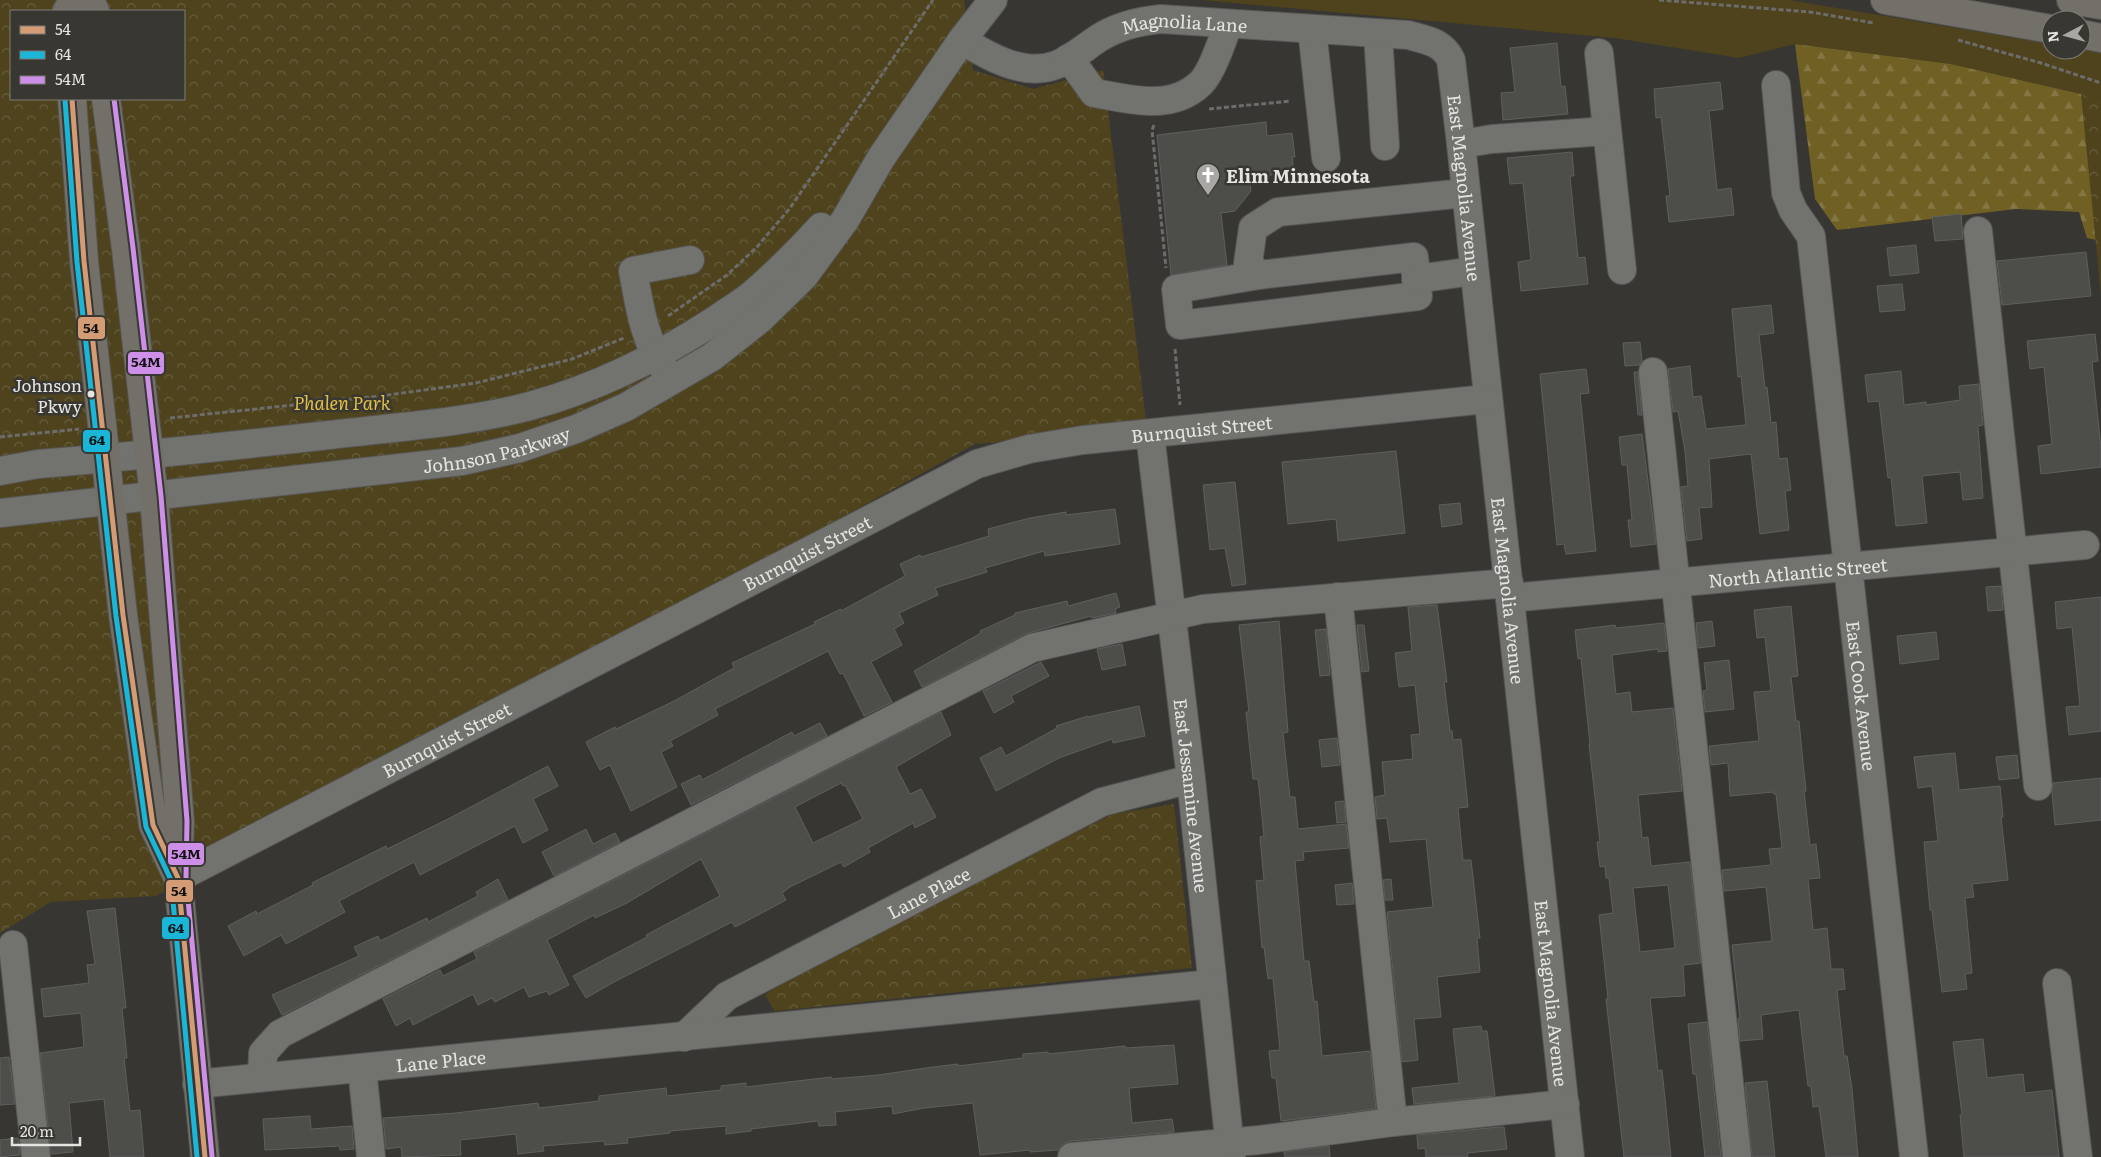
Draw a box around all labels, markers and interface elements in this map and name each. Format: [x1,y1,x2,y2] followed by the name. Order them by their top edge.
[1118,5,1248,40] street label: Magnolia Lane
[10,10,185,100] legend
[2041,10,2091,60] north arrow
[55,17,71,40] text: 54
[2041,29,2063,43] text: N
[55,42,71,65] text: 64
[55,67,86,90] text: 54M
[1442,93,1489,283] street label: East Magnolia Avenue
[1195,162,1221,196] church icon: Elim Minnesota
[1226,162,1370,189] place label: Elim Minnesota
[77,316,106,340] line badge: 54
[83,317,100,337] text: 54
[127,351,165,375] line badge: 54M
[131,351,161,371] text: 54M
[13,372,82,418] place label: Johnson Pkwy
[86,389,96,399] marker: Johnson Pkwy
[293,389,391,416] park label: Phalen Park
[1130,407,1274,449] street label: Burnquist Street
[421,418,574,479] street label: Johnson Parkway
[82,429,111,453] line badge: 64
[89,429,106,449] text: 64
[1486,496,1533,685] street label: East Magnolia Avenue
[737,507,877,597] street label: Burnquist Street
[1707,550,1889,593] street label: North Atlantic Street
[1841,619,1884,772] street label: East Cook Avenue
[377,694,516,784] street label: Burnquist Street
[1168,697,1216,894] street label: East Jessamine Avenue
[167,842,205,866] line badge: 54M
[171,843,201,863] text: 54M
[882,859,975,925] street label: Lane Place
[165,879,194,903] line badge: 54
[171,880,188,900] text: 54
[1529,898,1576,1088] street label: East Magnolia Avenue
[161,916,190,940] line badge: 64
[168,917,185,937] text: 64
[394,1042,487,1078] street label: Lane Place
[12,1114,80,1146] scale bar
[20,1119,54,1142] text: 20 m

